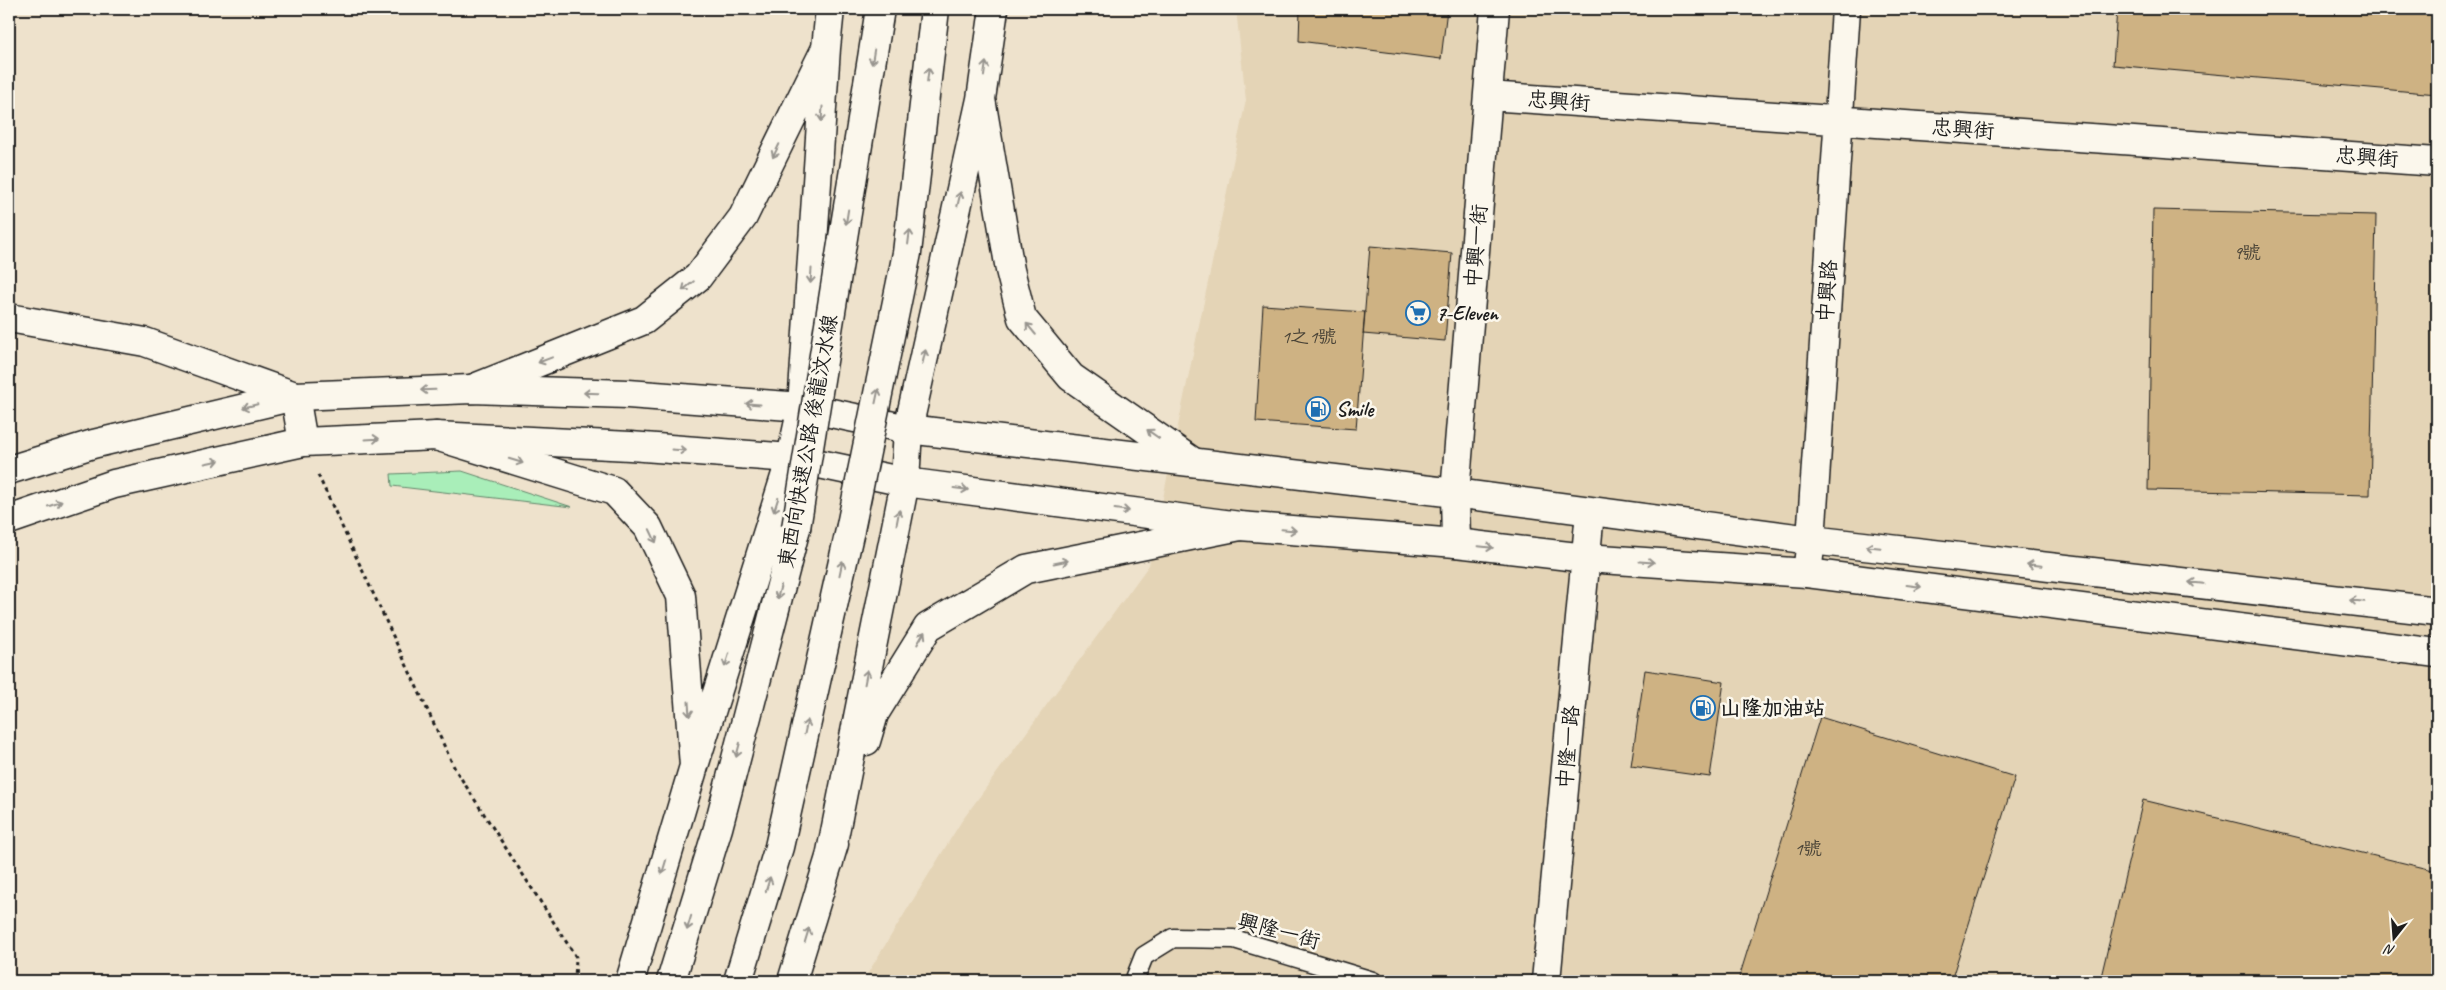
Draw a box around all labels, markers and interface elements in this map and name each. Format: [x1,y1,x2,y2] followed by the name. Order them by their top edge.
[867,49,877,65] one-way arrow
[981,61,991,77] one-way arrow
[923,68,933,84] one-way arrow
[1527,86,1591,116] street label: 忠興街
[817,106,826,122] one-way arrow
[1931,114,1995,144] street label: 忠興街
[2335,142,2399,172] street label: 忠興街
[771,143,781,158] one-way arrow
[955,191,964,207] one-way arrow
[1459,203,1493,289] street label: 中興一街
[841,209,851,225] one-way arrow
[904,229,914,245] one-way arrow
[2233,241,2261,265] house number: 9號
[1812,259,1842,323] street label: 中興路
[806,268,815,284] one-way arrow
[681,280,694,291] one-way arrow
[1405,300,1431,326] supermarket icon: 7-Eleven
[1436,300,1499,326] place label: 7-Eleven
[773,312,843,570] street label: 東西向快速公路 後龍汶水線
[1026,322,1037,335] one-way arrow
[1281,325,1337,349] house number: 1之1號
[920,350,929,366] one-way arrow
[538,356,553,365] one-way arrow
[421,386,437,395] one-way arrow
[583,388,599,397] one-way arrow
[873,389,883,405] one-way arrow
[1305,396,1331,422] fuel station icon: Smile
[1336,396,1375,422] place label: Smile
[745,399,761,408] one-way arrow
[242,402,258,412] one-way arrow
[1146,429,1160,439] one-way arrow
[364,434,380,443] one-way arrow
[671,445,687,454] one-way arrow
[508,456,524,466] one-way arrow
[203,457,219,466] one-way arrow
[952,484,968,494] one-way arrow
[771,497,781,513] one-way arrow
[47,499,62,508] one-way arrow
[1113,505,1129,515] one-way arrow
[893,510,903,526] one-way arrow
[1281,525,1297,534] one-way arrow
[648,528,658,543] one-way arrow
[1477,542,1493,552] one-way arrow
[1865,542,1881,552] one-way arrow
[1052,557,1068,566] one-way arrow
[1639,557,1655,567] one-way arrow
[837,560,846,576] one-way arrow
[2027,560,2043,570] one-way arrow
[2188,578,2204,588] one-way arrow
[1905,581,1921,591] one-way arrow
[774,584,784,600] one-way arrow
[2350,596,2366,606] one-way arrow
[916,631,926,646] one-way arrow
[722,652,732,668] one-way arrow
[862,669,871,685] one-way arrow
[1690,695,1716,721] fuel station icon: 山隆加油站
[1720,695,1825,721] place label: 山隆加油站
[685,701,694,717] one-way arrow
[1551,704,1585,790] street label: 中隆一路
[802,719,811,735] one-way arrow
[733,741,743,757] one-way arrow
[1794,837,1822,861] house number: 1號
[658,859,668,875] one-way arrow
[764,877,773,893] one-way arrow
[1235,908,1323,954] street label: 興隆一街
[2368,912,2418,962] north arrow
[684,914,694,930] one-way arrow
[802,927,812,943] one-way arrow
[2381,940,2397,959] text: N

